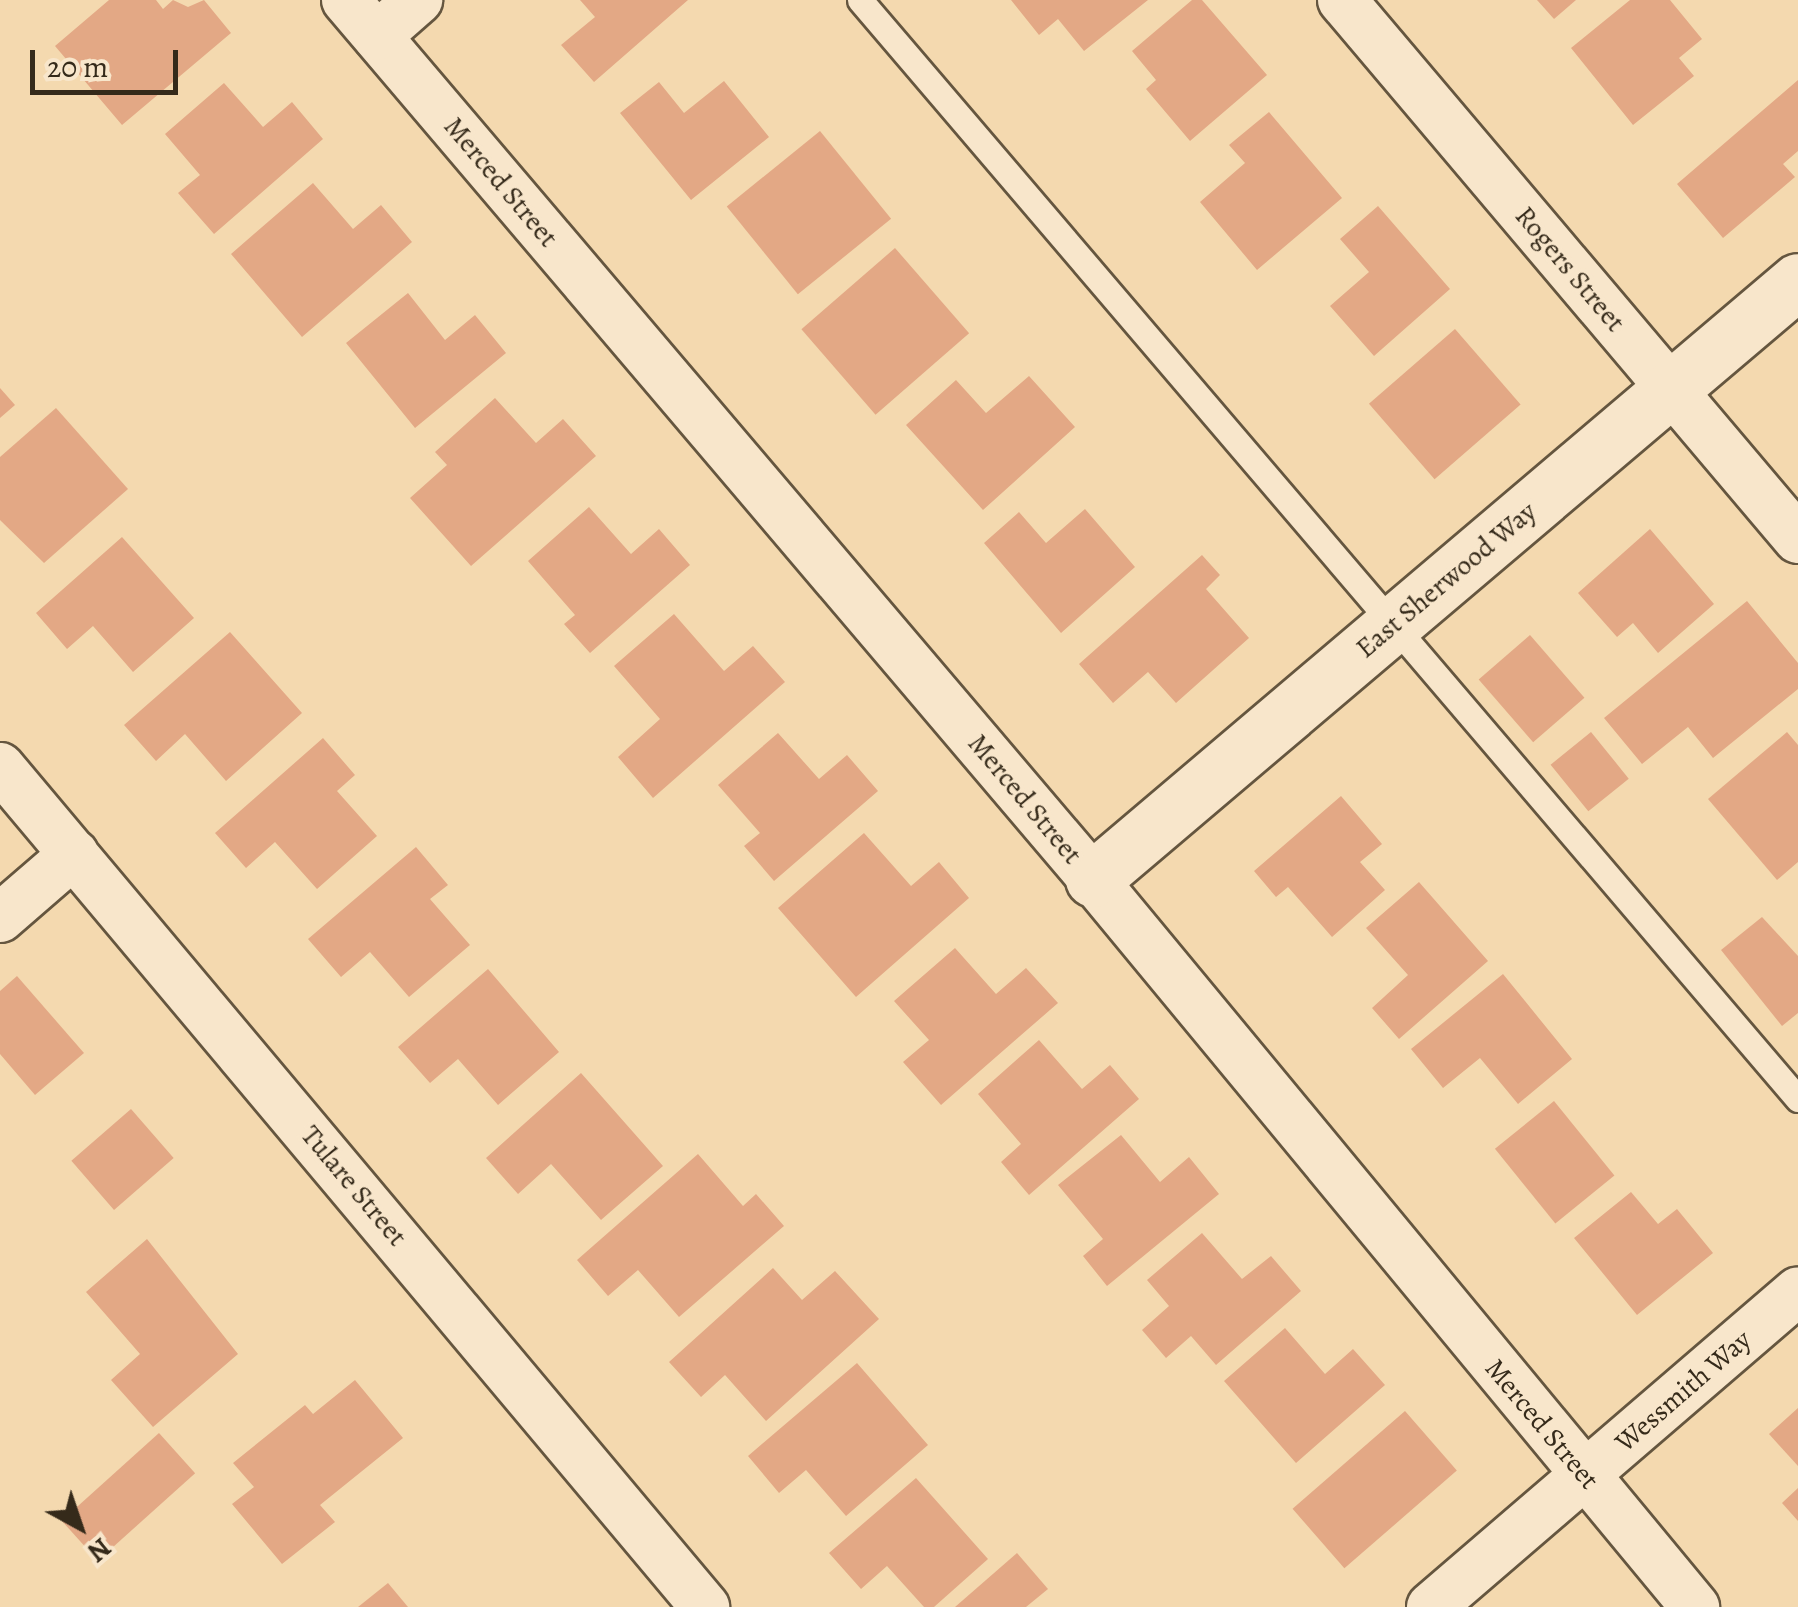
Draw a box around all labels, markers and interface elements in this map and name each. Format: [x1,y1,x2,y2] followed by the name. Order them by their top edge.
[35,30,182,92] scale bar
[47,47,108,87] text: 20 m
[437,110,565,254] street label: Merced Street
[1508,200,1632,338] street label: Rogers Street
[1349,495,1543,665] street label: East Sherwood Way
[961,727,1089,871] street label: Merced Street
[294,1119,414,1253] street label: Tulare Street
[1608,1323,1758,1459] street label: Wessmith Way
[1478,1352,1606,1496] street label: Merced Street
[30,1477,130,1577] north arrow
[79,1529,119,1571] text: N

